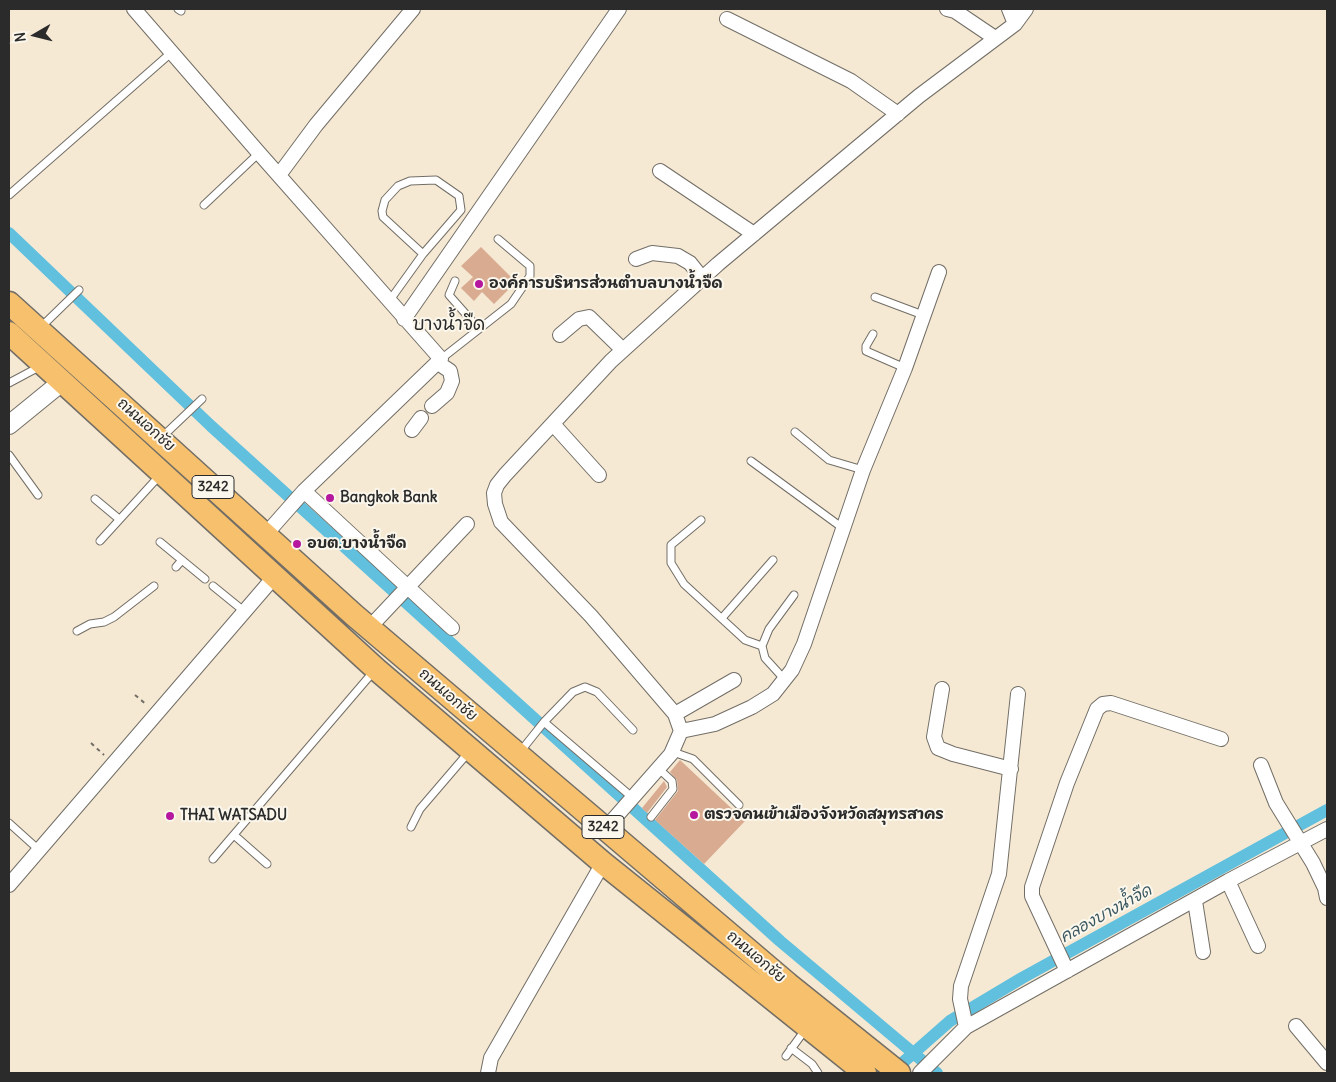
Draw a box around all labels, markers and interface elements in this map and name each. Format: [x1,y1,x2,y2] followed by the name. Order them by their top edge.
[10,10,60,60] north arrow
[11,31,30,43] text: N
[489,275,723,293] place label: องค์การบริหารส่วนตำบลบางน้ำจืด
[473,278,485,290] marker: องค์การบริหารส่วนตำบลบางน้ำจืด
[413,314,485,336] district label: บางน้ำจืด
[113,394,179,456] street label: ถนนเอกชัย
[192,476,234,498] road number: 3242
[340,489,437,507] place label: Bangkok Bank
[324,492,336,504] marker: Bangkok Bank
[307,535,407,553] place label: อบต.บางน้ำจืด
[291,538,303,550] marker: อบต.บางน้ำจืด
[415,665,481,725] street label: ถนนเอกชัย
[704,806,944,824] place label: ตรวจคนเข้าเมืองจังหวัดสมุทรสาคร
[180,807,287,825] place label: THAI WATSADU
[688,809,700,821] marker: ตรวจคนเข้าเมืองจังหวัดสมุทรสาคร
[164,810,176,822] marker: THAI WATSADU
[582,816,624,839] road number: 3242
[1057,881,1155,947] water label: คลองบางน้ำจืด
[723,927,789,987] street label: ถนนเอกชัย

